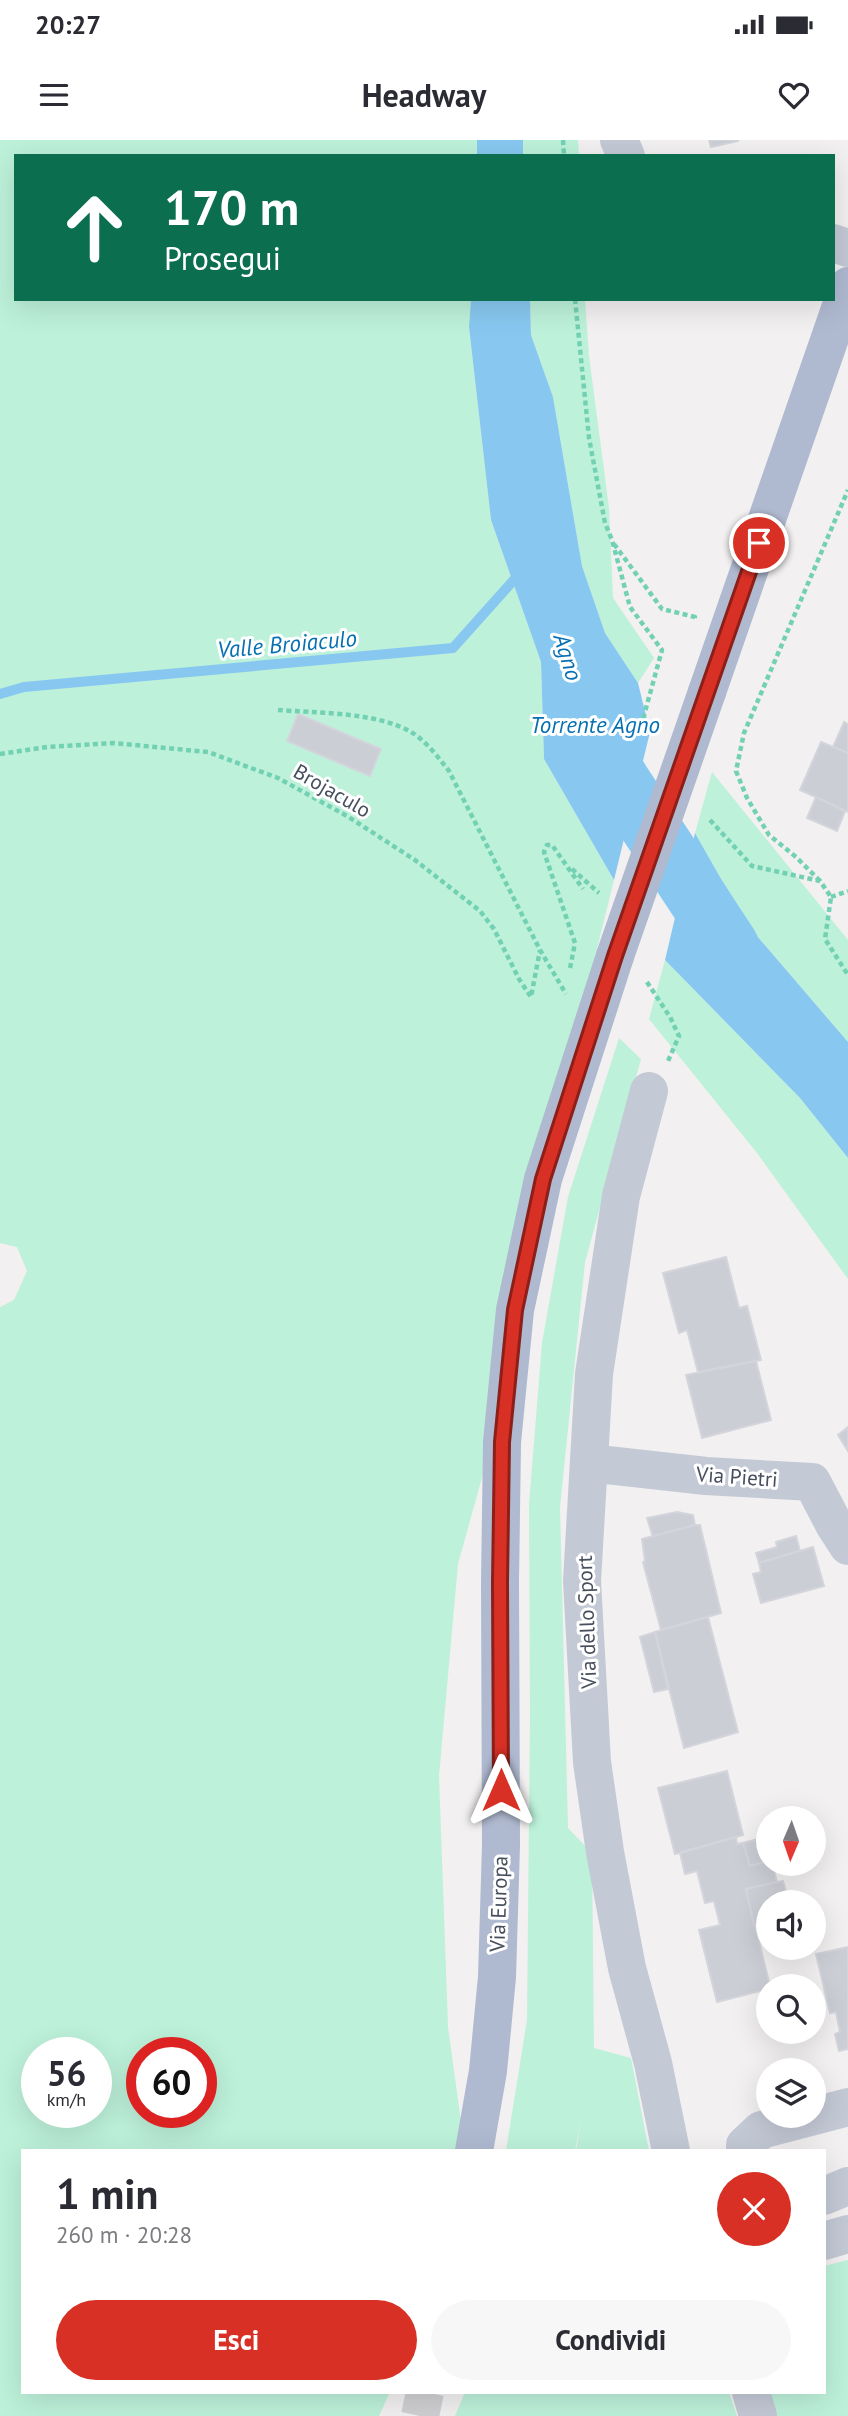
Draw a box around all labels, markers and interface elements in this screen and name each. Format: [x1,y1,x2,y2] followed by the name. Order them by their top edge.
[35,8,101,41] text: 20:27
[362,74,486,116] text: Headway
[35,76,73,114] icon: menu
[775,76,813,114] icon: heart
[164,175,299,239] text: 170 m
[49,182,140,273] icon: ahead
[164,237,281,279] text: Prosegui
[729,513,789,573] pin
[740,524,778,562] icon: arrive
[216,623,358,664] water label: Valle Broiaculo
[547,629,589,684] water label: Agno
[530,710,660,739] water label: Torrente Agno
[289,758,376,823] street label: Brojaculo
[694,1460,779,1493] street label: Via Pietri
[571,1555,602,1690] street label: Via dello Sport
[464,1753,538,1827] position arrow
[756,1806,826,1876] north arrow
[756,1806,826,2128] map controls
[483,1855,514,1954] street label: Via Europa
[756,1890,826,1960] button: sound
[756,1974,826,2044] button: search
[126,2037,217,2128] speed limit sign: 60
[47,2050,86,2096] text: 56
[756,2058,826,2128] button: layers
[47,2088,86,2111] text: km/h
[56,2166,158,2221] text: 1 min
[717,2172,791,2246] button: close
[56,2220,192,2249] text: 260 m · 20:28
[56,2300,417,2380] button: Esci
[431,2300,791,2380] button: Condividi

